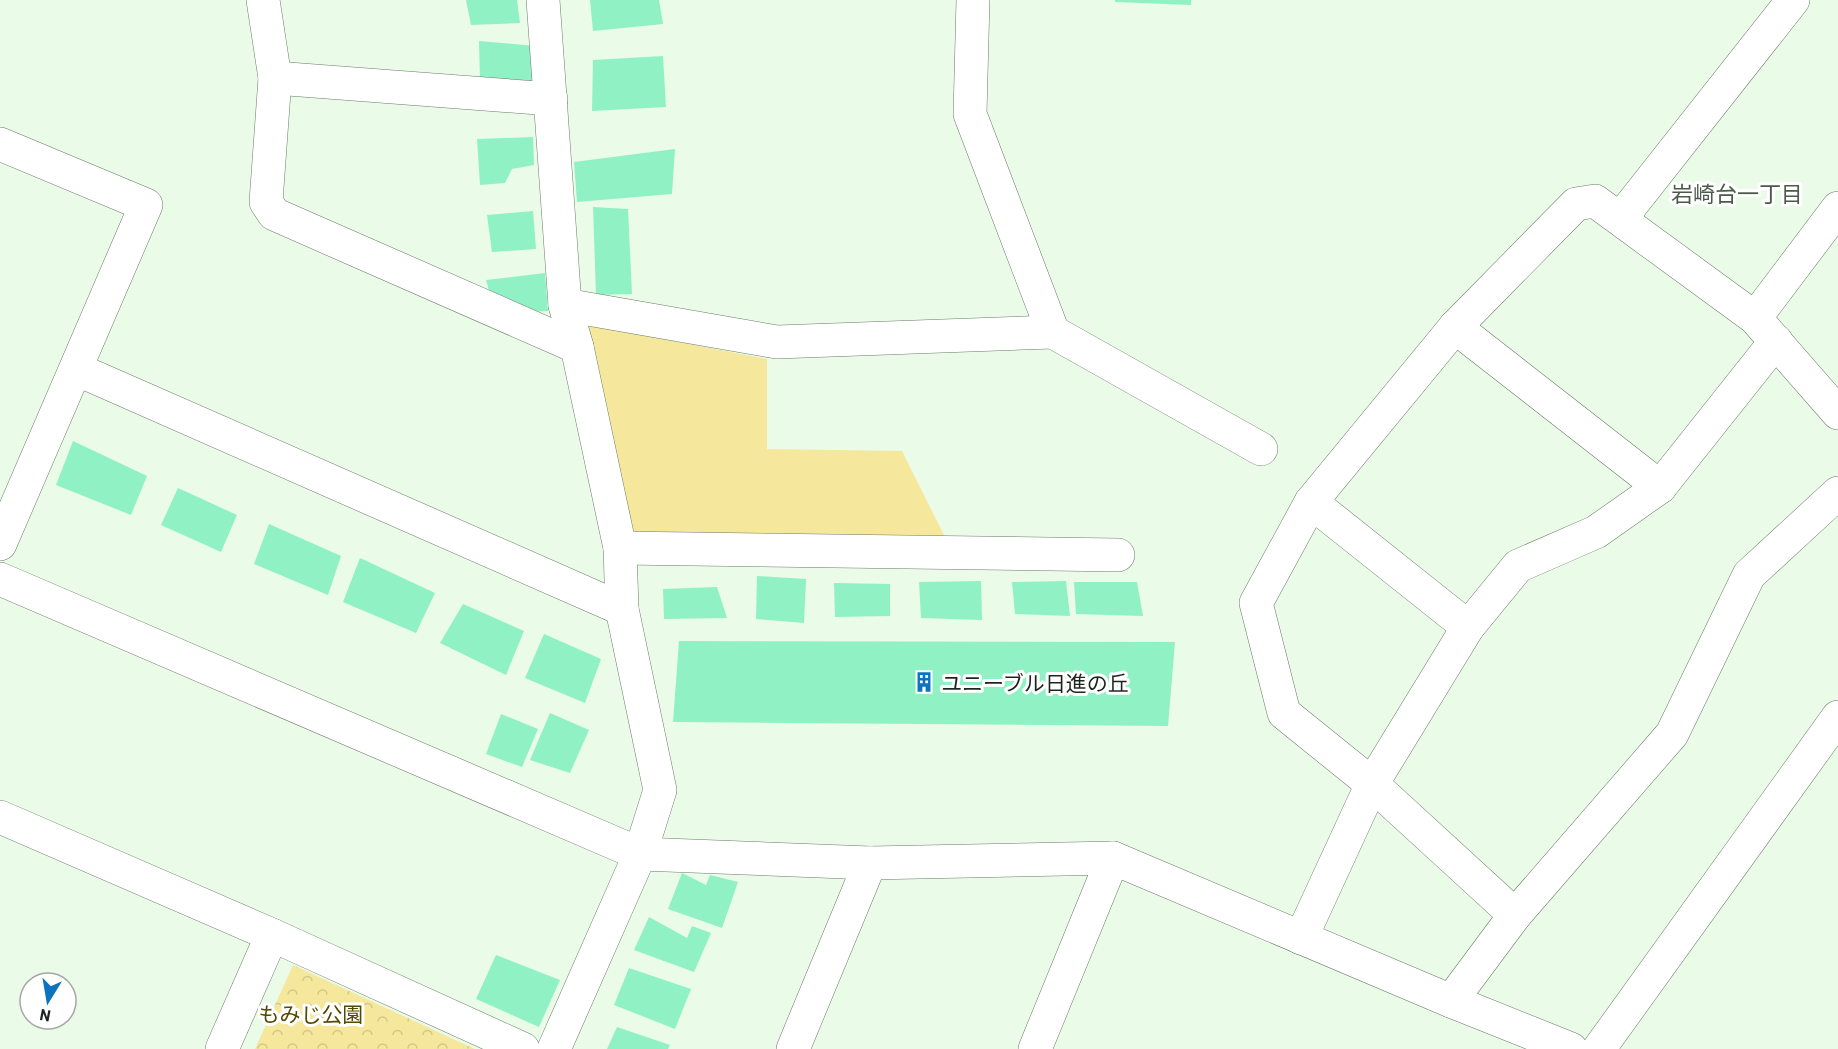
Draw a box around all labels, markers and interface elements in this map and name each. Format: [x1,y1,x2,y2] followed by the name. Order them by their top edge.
[1671,180,1803,206] district label: 岩崎台一丁目
[912,670,936,694] building icon: ユニーブル日進の丘
[941,670,1129,695] place label: ユニーブル日進の丘
[18,971,78,1031] north arrow
[259,1001,364,1026] park label: もみじ公園
[38,1006,52,1027] text: N

